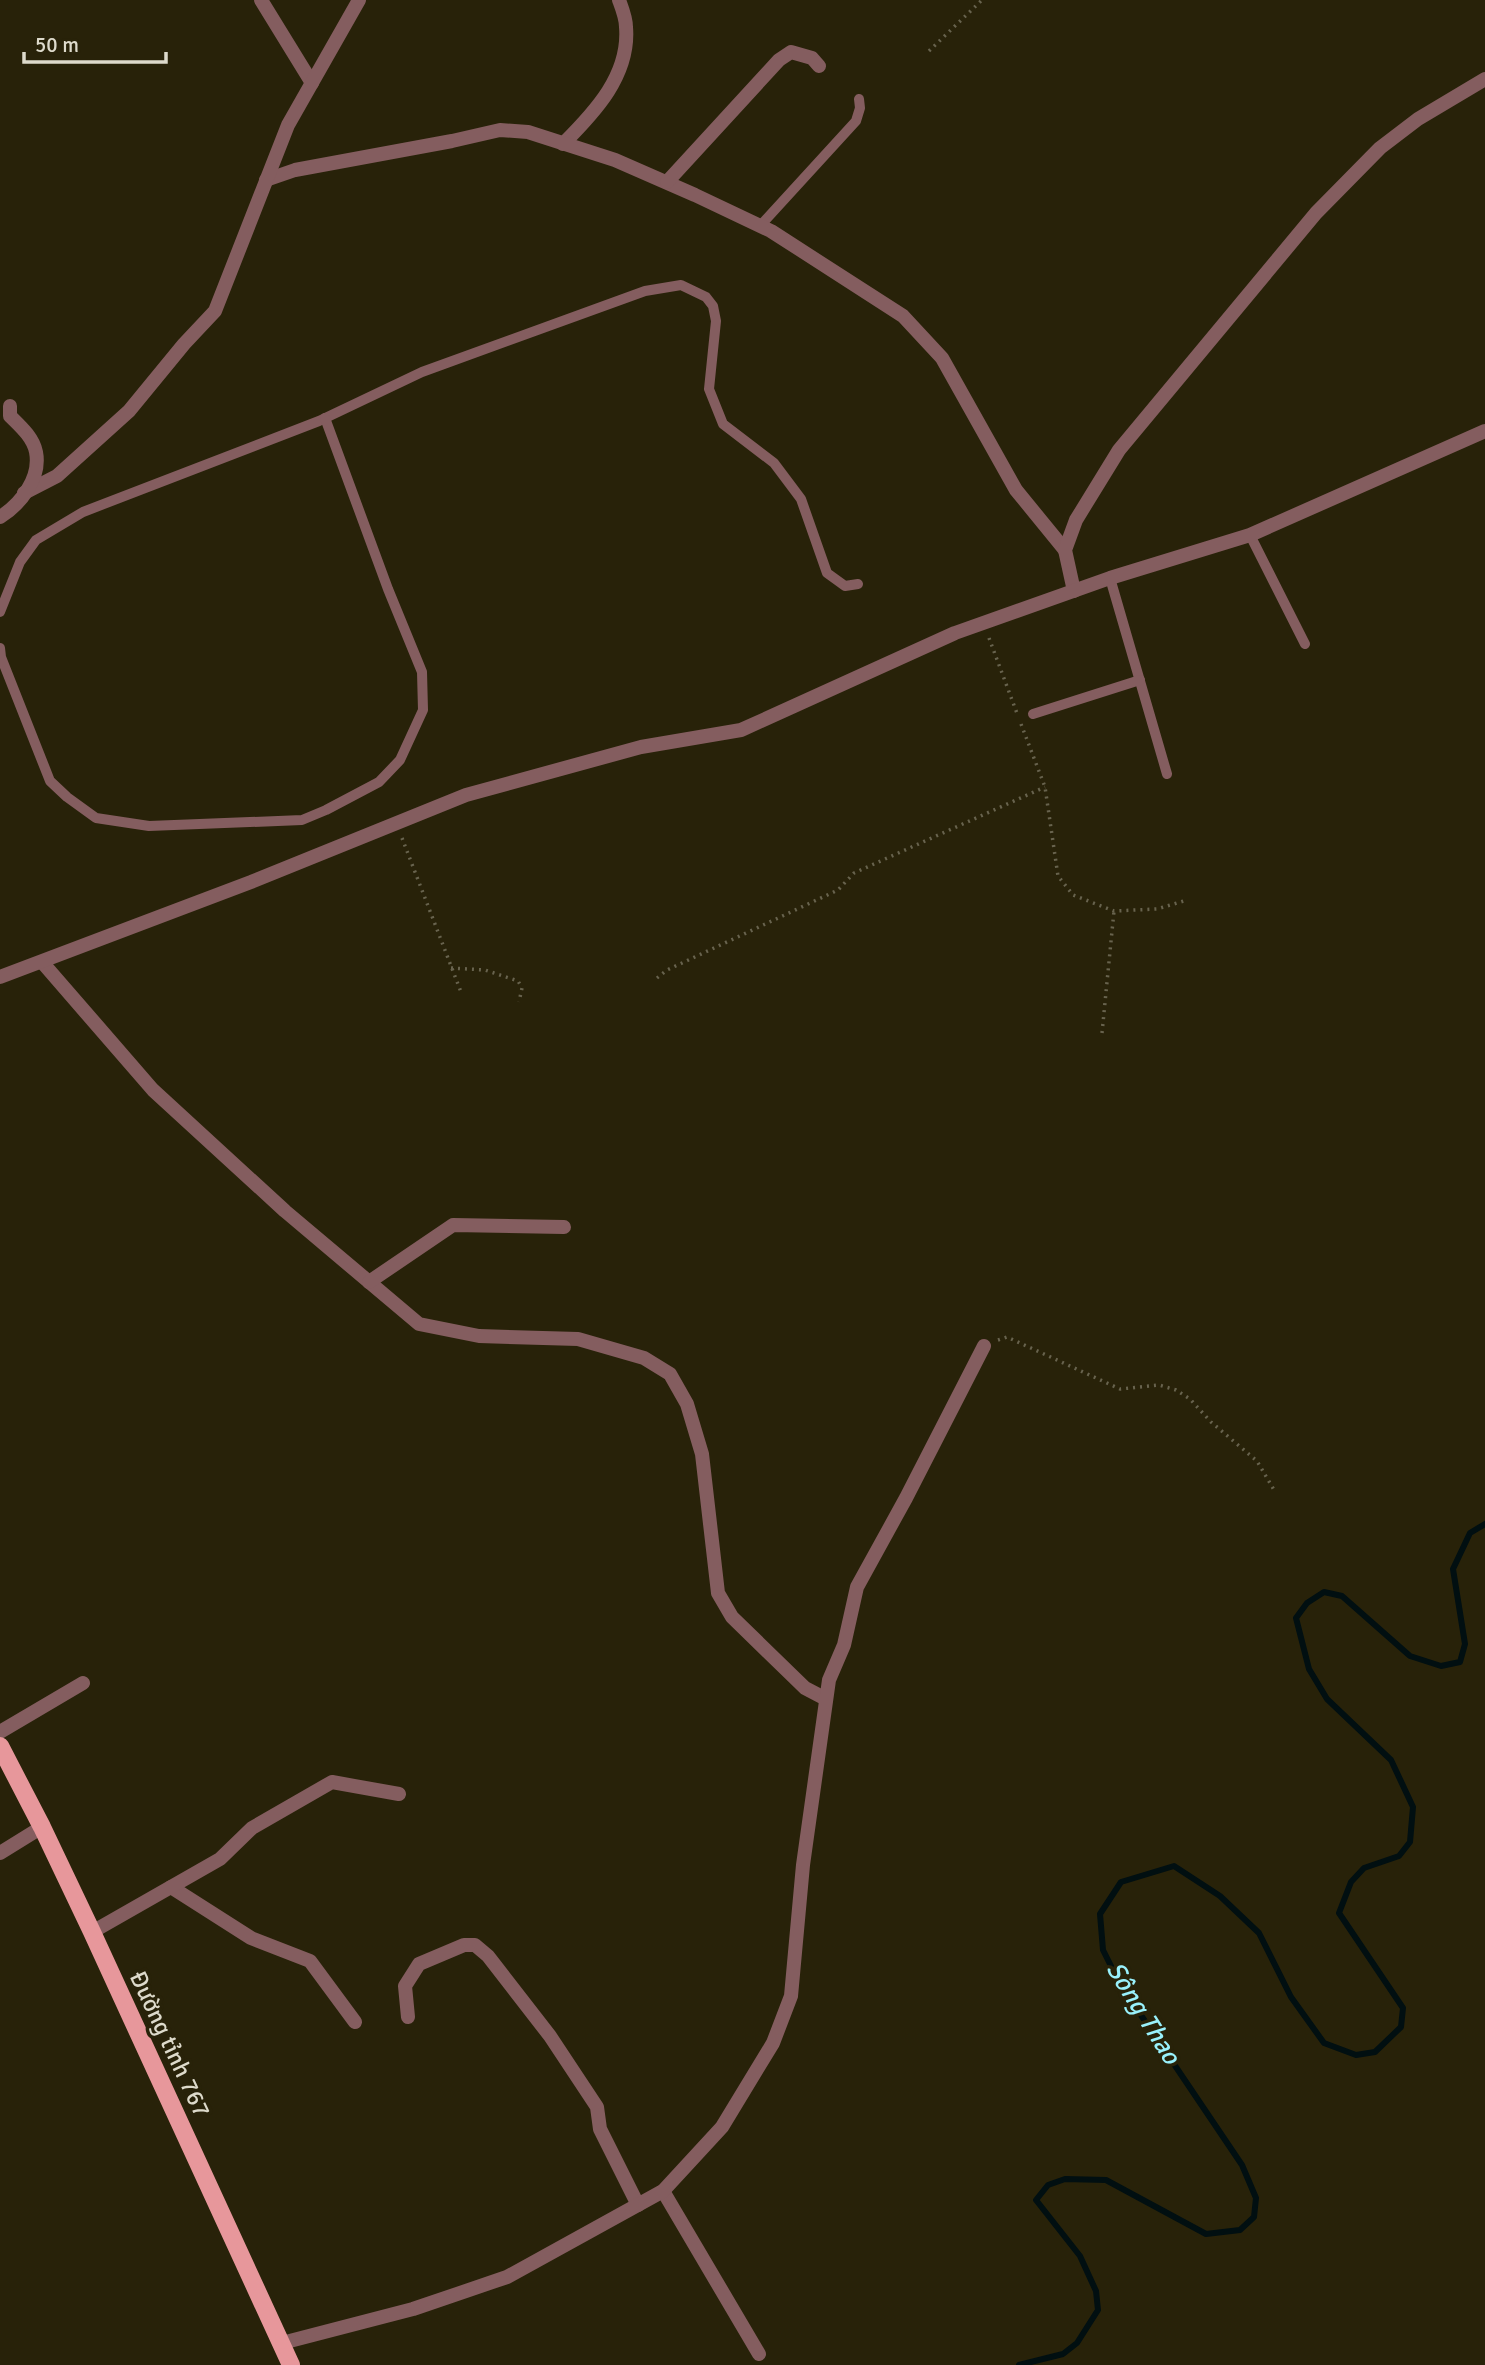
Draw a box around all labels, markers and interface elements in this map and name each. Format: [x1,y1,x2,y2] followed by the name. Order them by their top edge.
[24,21,166,65] scale bar
[35,32,79,58] text: 50 m
[1099,1956,1188,2072] water label: Sông Thao
[123,1966,217,2122] street label: Đường tỉnh 767

